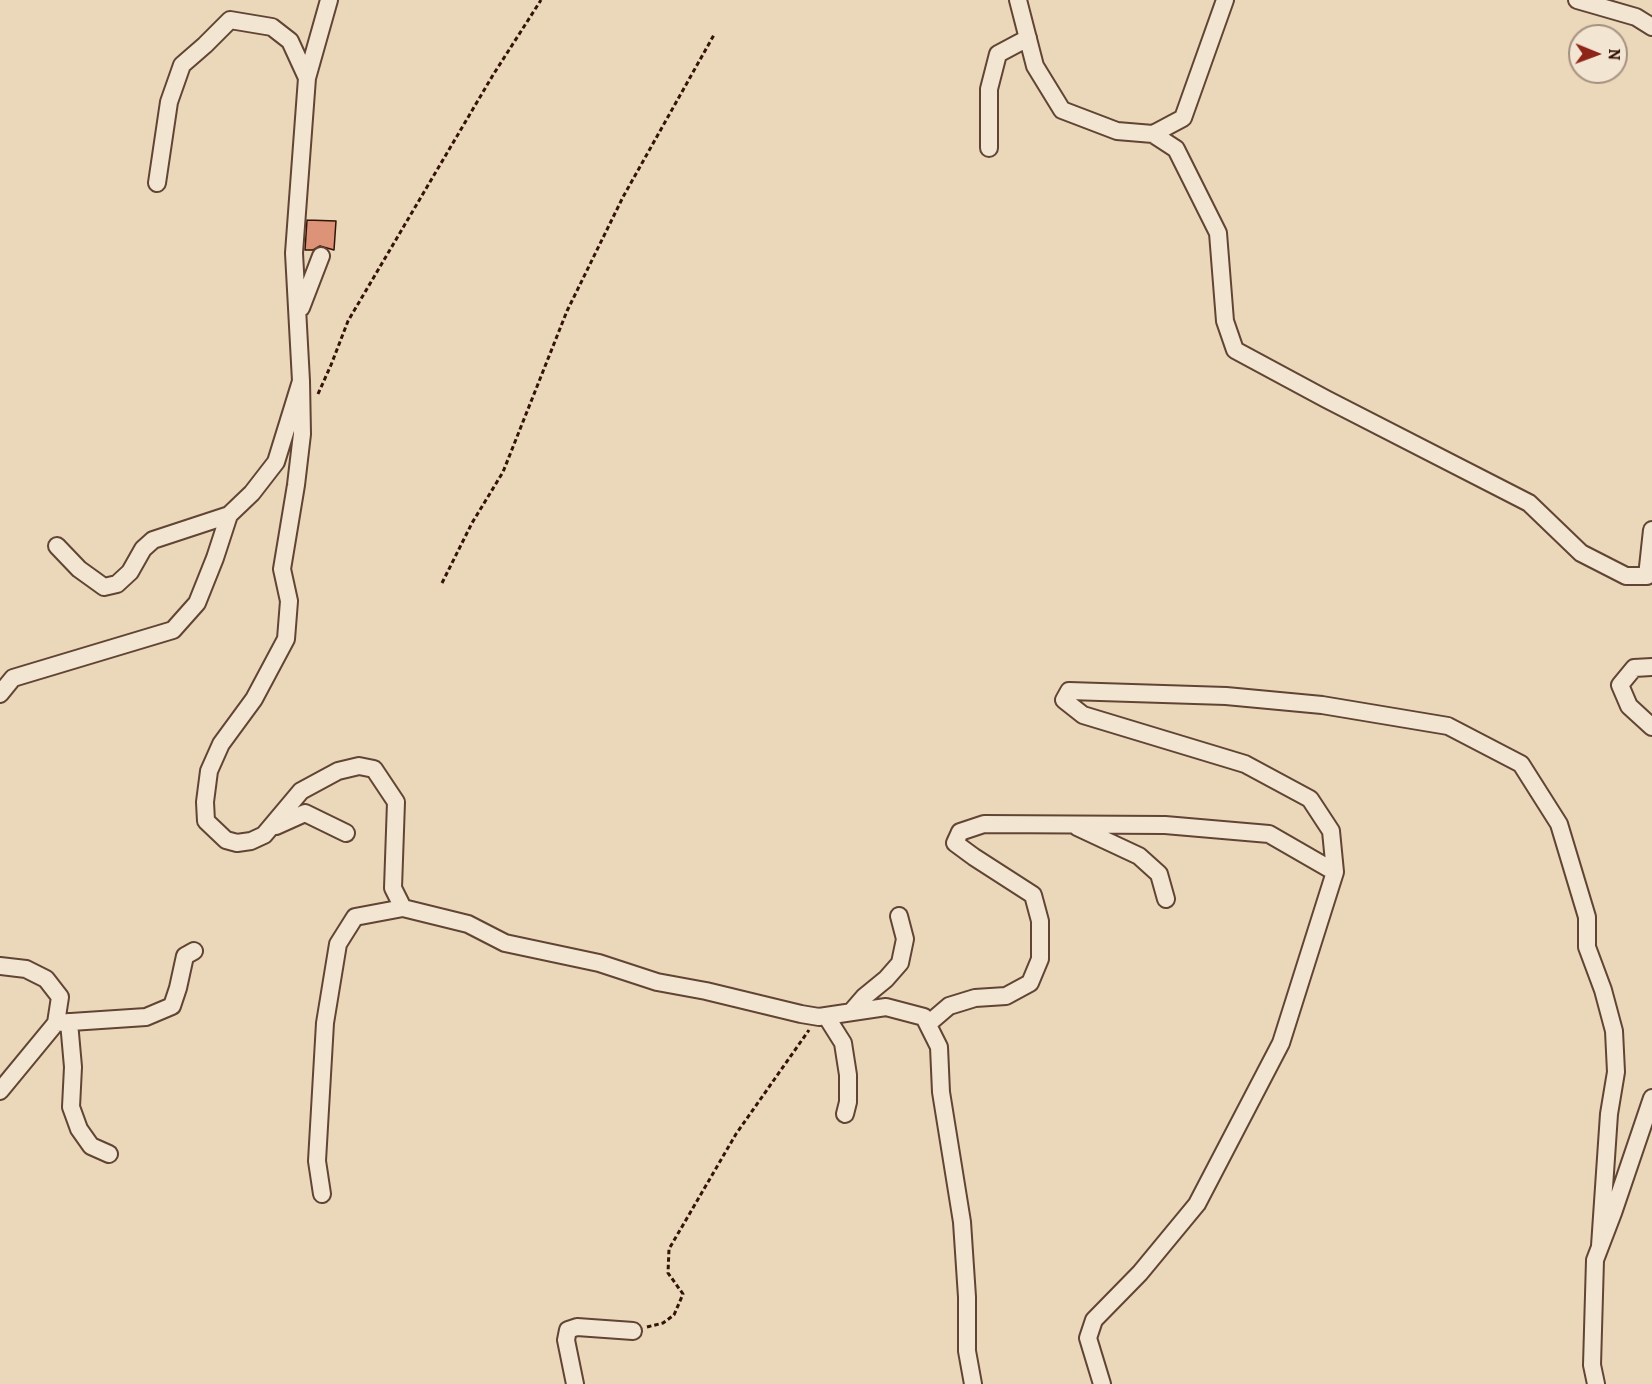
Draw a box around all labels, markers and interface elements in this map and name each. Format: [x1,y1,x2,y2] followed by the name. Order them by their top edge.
[1568,24,1628,84] north arrow
[1603,48,1625,60] text: N

